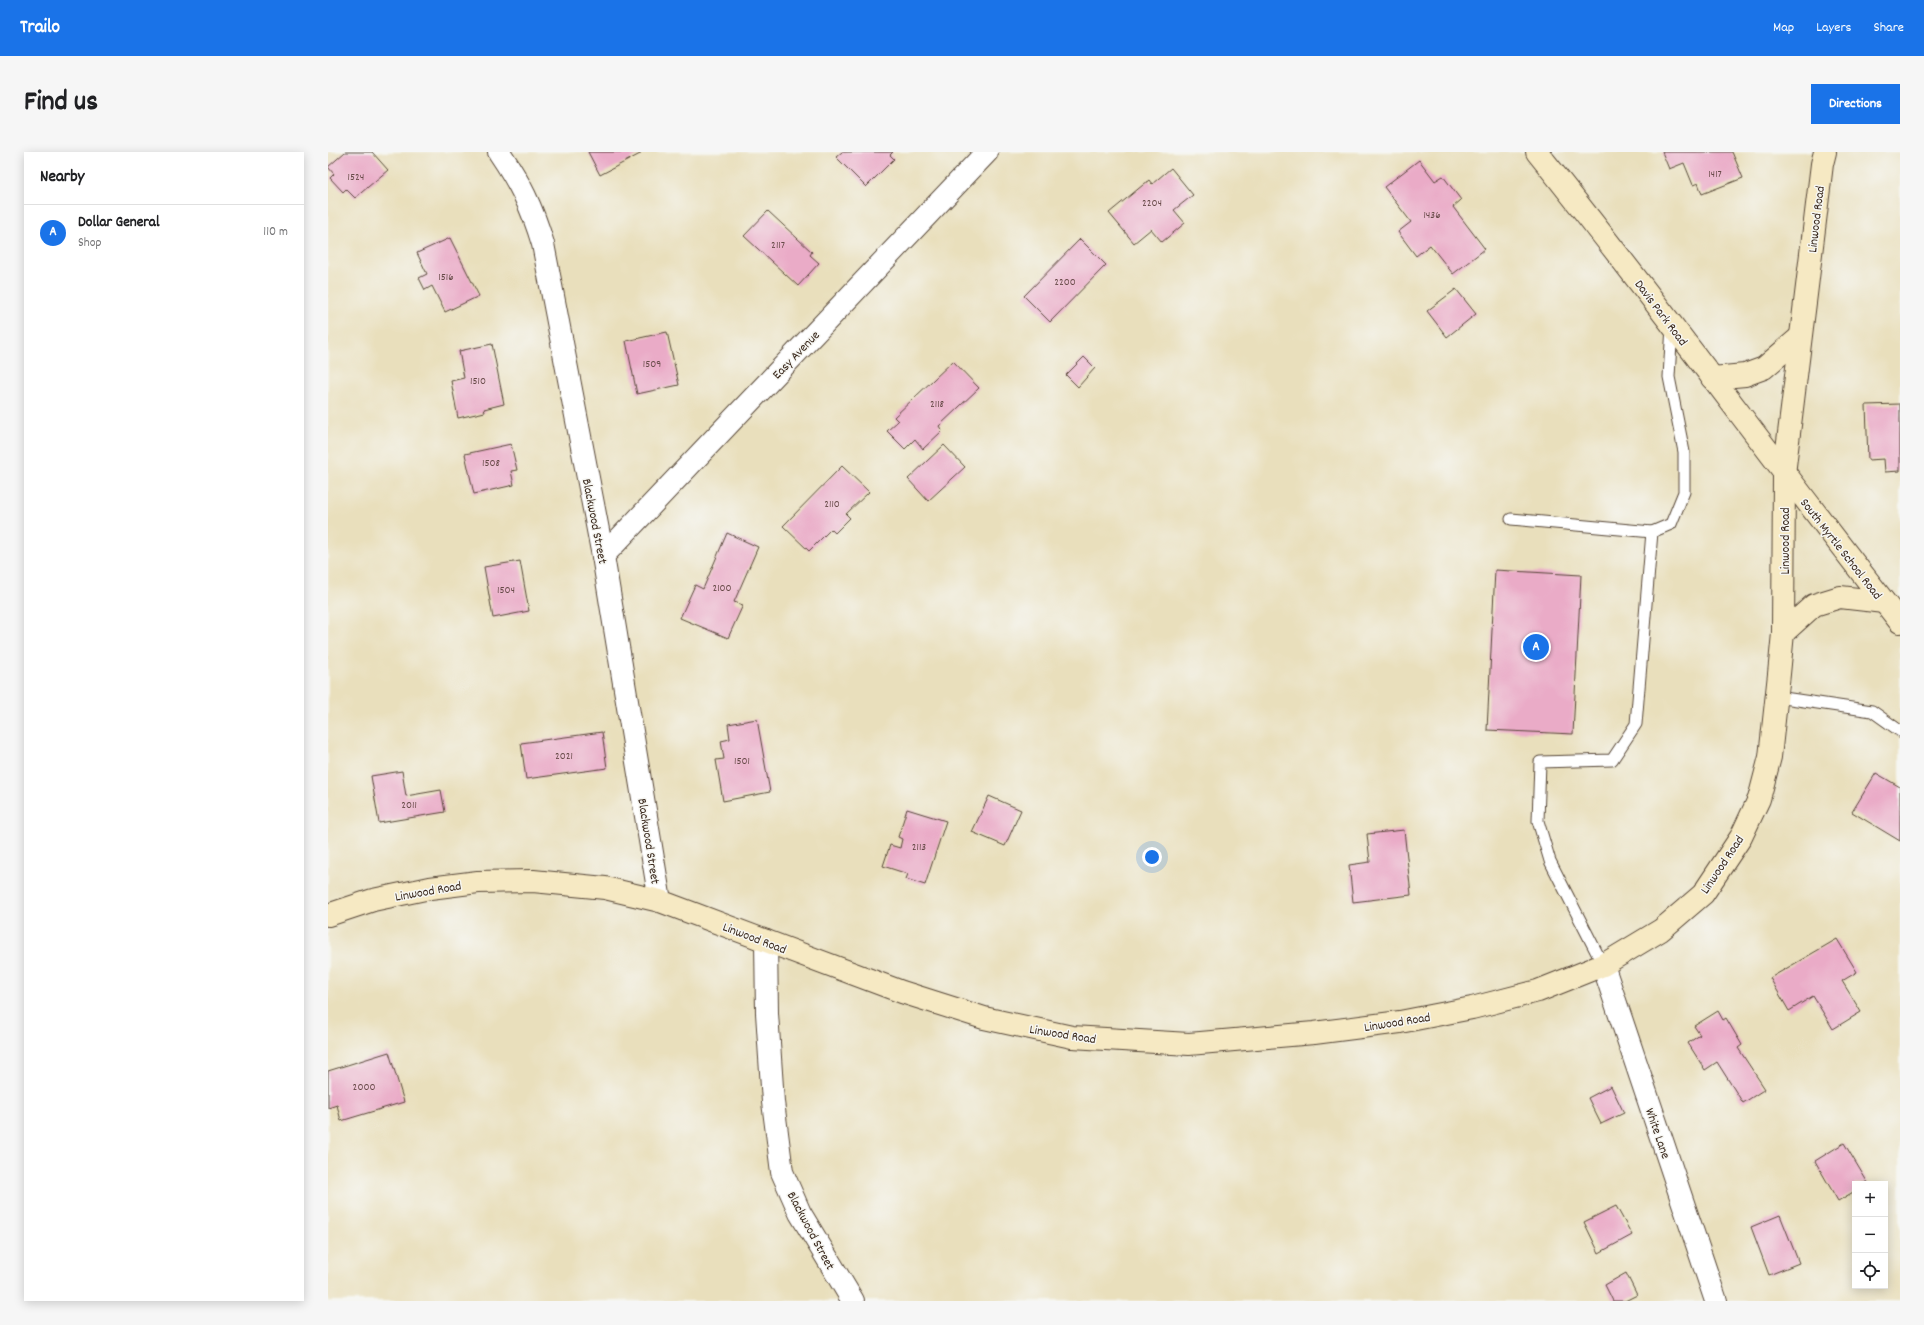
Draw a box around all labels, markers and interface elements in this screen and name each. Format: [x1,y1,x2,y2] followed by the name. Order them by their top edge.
[20,15,60,42] text: Trailo
[1773,18,1794,38] text: Map
[1816,18,1851,38] text: Layers
[1873,18,1904,38] text: Share
[24,84,98,124] text: Find us
[1811,84,1900,124] button: Directions
[40,166,84,190] text: Nearby
[1708,167,1722,183] house number: 1417
[348,170,364,186] house number: 1524
[1804,185,1831,254] street label: Linwood Road
[1142,196,1162,212] house number: 2204
[1423,208,1441,224] house number: 1436
[78,212,159,234] text: Dollar General
[49,223,57,242] text: A
[263,223,288,242] text: 110 m
[78,234,101,253] text: Shop
[771,238,785,254] house number: 2117
[438,270,454,286] house number: 1516
[1054,275,1076,291] house number: 2200
[1629,276,1691,351] street label: Davis Park Road
[769,327,825,384] street label: Easy Avenue
[643,357,661,373] house number: 1509
[470,374,486,390] house number: 1510
[930,397,944,413] house number: 2118
[482,456,500,472] house number: 1508
[576,477,611,566] street label: Blackwood Street
[1794,495,1886,604] street label: South Myrtle School Road
[824,497,840,513] house number: 2110
[1777,507,1796,575] street label: Linwood Road
[712,581,732,597] house number: 2100
[497,583,515,599] house number: 1504
[1523,632,1549,662] pin: A
[555,749,573,765] house number: 2021
[734,754,750,770] house number: 1501
[631,797,664,886] street label: Blackwood Street
[401,798,417,814] house number: 2011
[1696,832,1750,898] street label: Linwood Road
[912,840,926,856] house number: 2113
[1142,847,1162,867] your location
[394,877,463,908] street label: Linwood Road
[719,918,789,960] street label: Linwood Road
[1363,1009,1432,1038] street label: Linwood Road
[1028,1021,1097,1050] street label: Linwood Road
[353,1080,375,1096] house number: 2000
[1639,1106,1674,1162] street label: White Lane
[1852,1181,1888,1289] map controls
[1852,1181,1888,1217] button: +
[781,1189,839,1274] street label: Blackwood Street
[1852,1217,1888,1253] button: −
[1852,1253,1888,1289] button: locate

